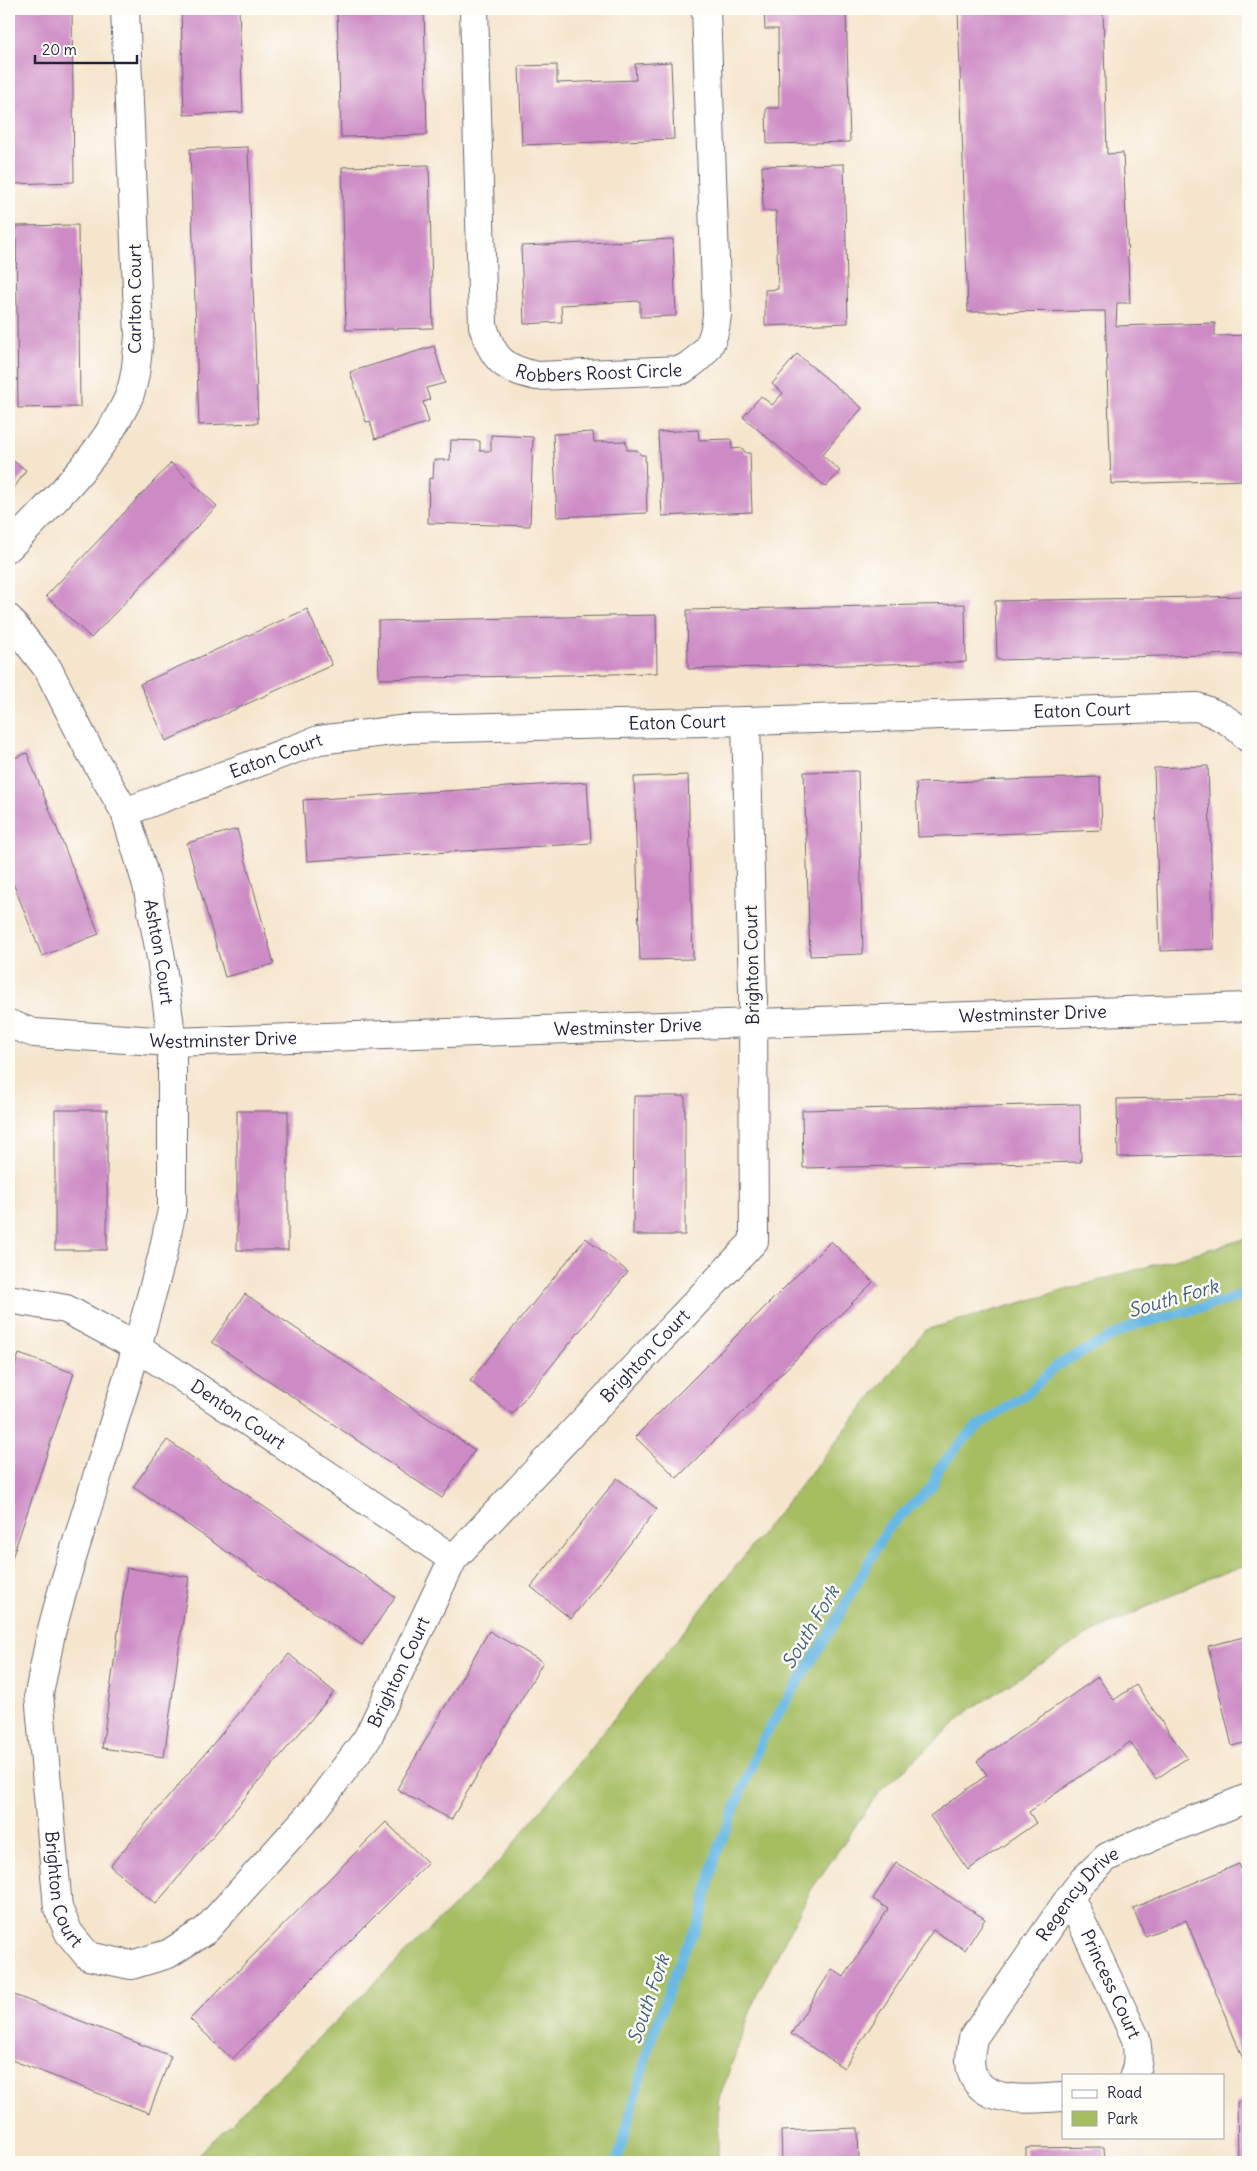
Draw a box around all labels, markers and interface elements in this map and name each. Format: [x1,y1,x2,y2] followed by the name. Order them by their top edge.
[35,32,138,64] scale bar
[42,40,77,59] text: 20 m
[123,244,146,354] street label: Carlton Court
[512,358,683,387] street label: Robbers Roost Circle
[1033,697,1131,723] street label: Eaton Court
[628,709,726,735] street label: Eaton Court
[226,728,325,783] street label: Eaton Court
[139,897,179,1006] street label: Ashton Court
[739,905,764,1025] street label: Brighton Court
[958,1000,1107,1027] street label: Westminster Drive
[554,1013,702,1041] street label: Westminster Drive
[148,1026,297,1053] street label: Westminster Drive
[1125,1273,1222,1322] water label: South Fork
[595,1304,694,1407] street label: Brighton Court
[186,1374,290,1454] street label: Denton Court
[776,1580,845,1673] water label: South Fork
[362,1613,435,1731] street label: Brighton Court
[40,1830,88,1952] street label: Brighton Court
[1031,1841,1122,1945] street label: Regency Drive
[1076,1926,1146,2042] street label: Princess Court
[622,1950,675,2047] water label: South Fork
[1062,2074,1224,2138] legend
[1107,2083,1142,2102] text: Road
[1107,2109,1138,2128] text: Park

